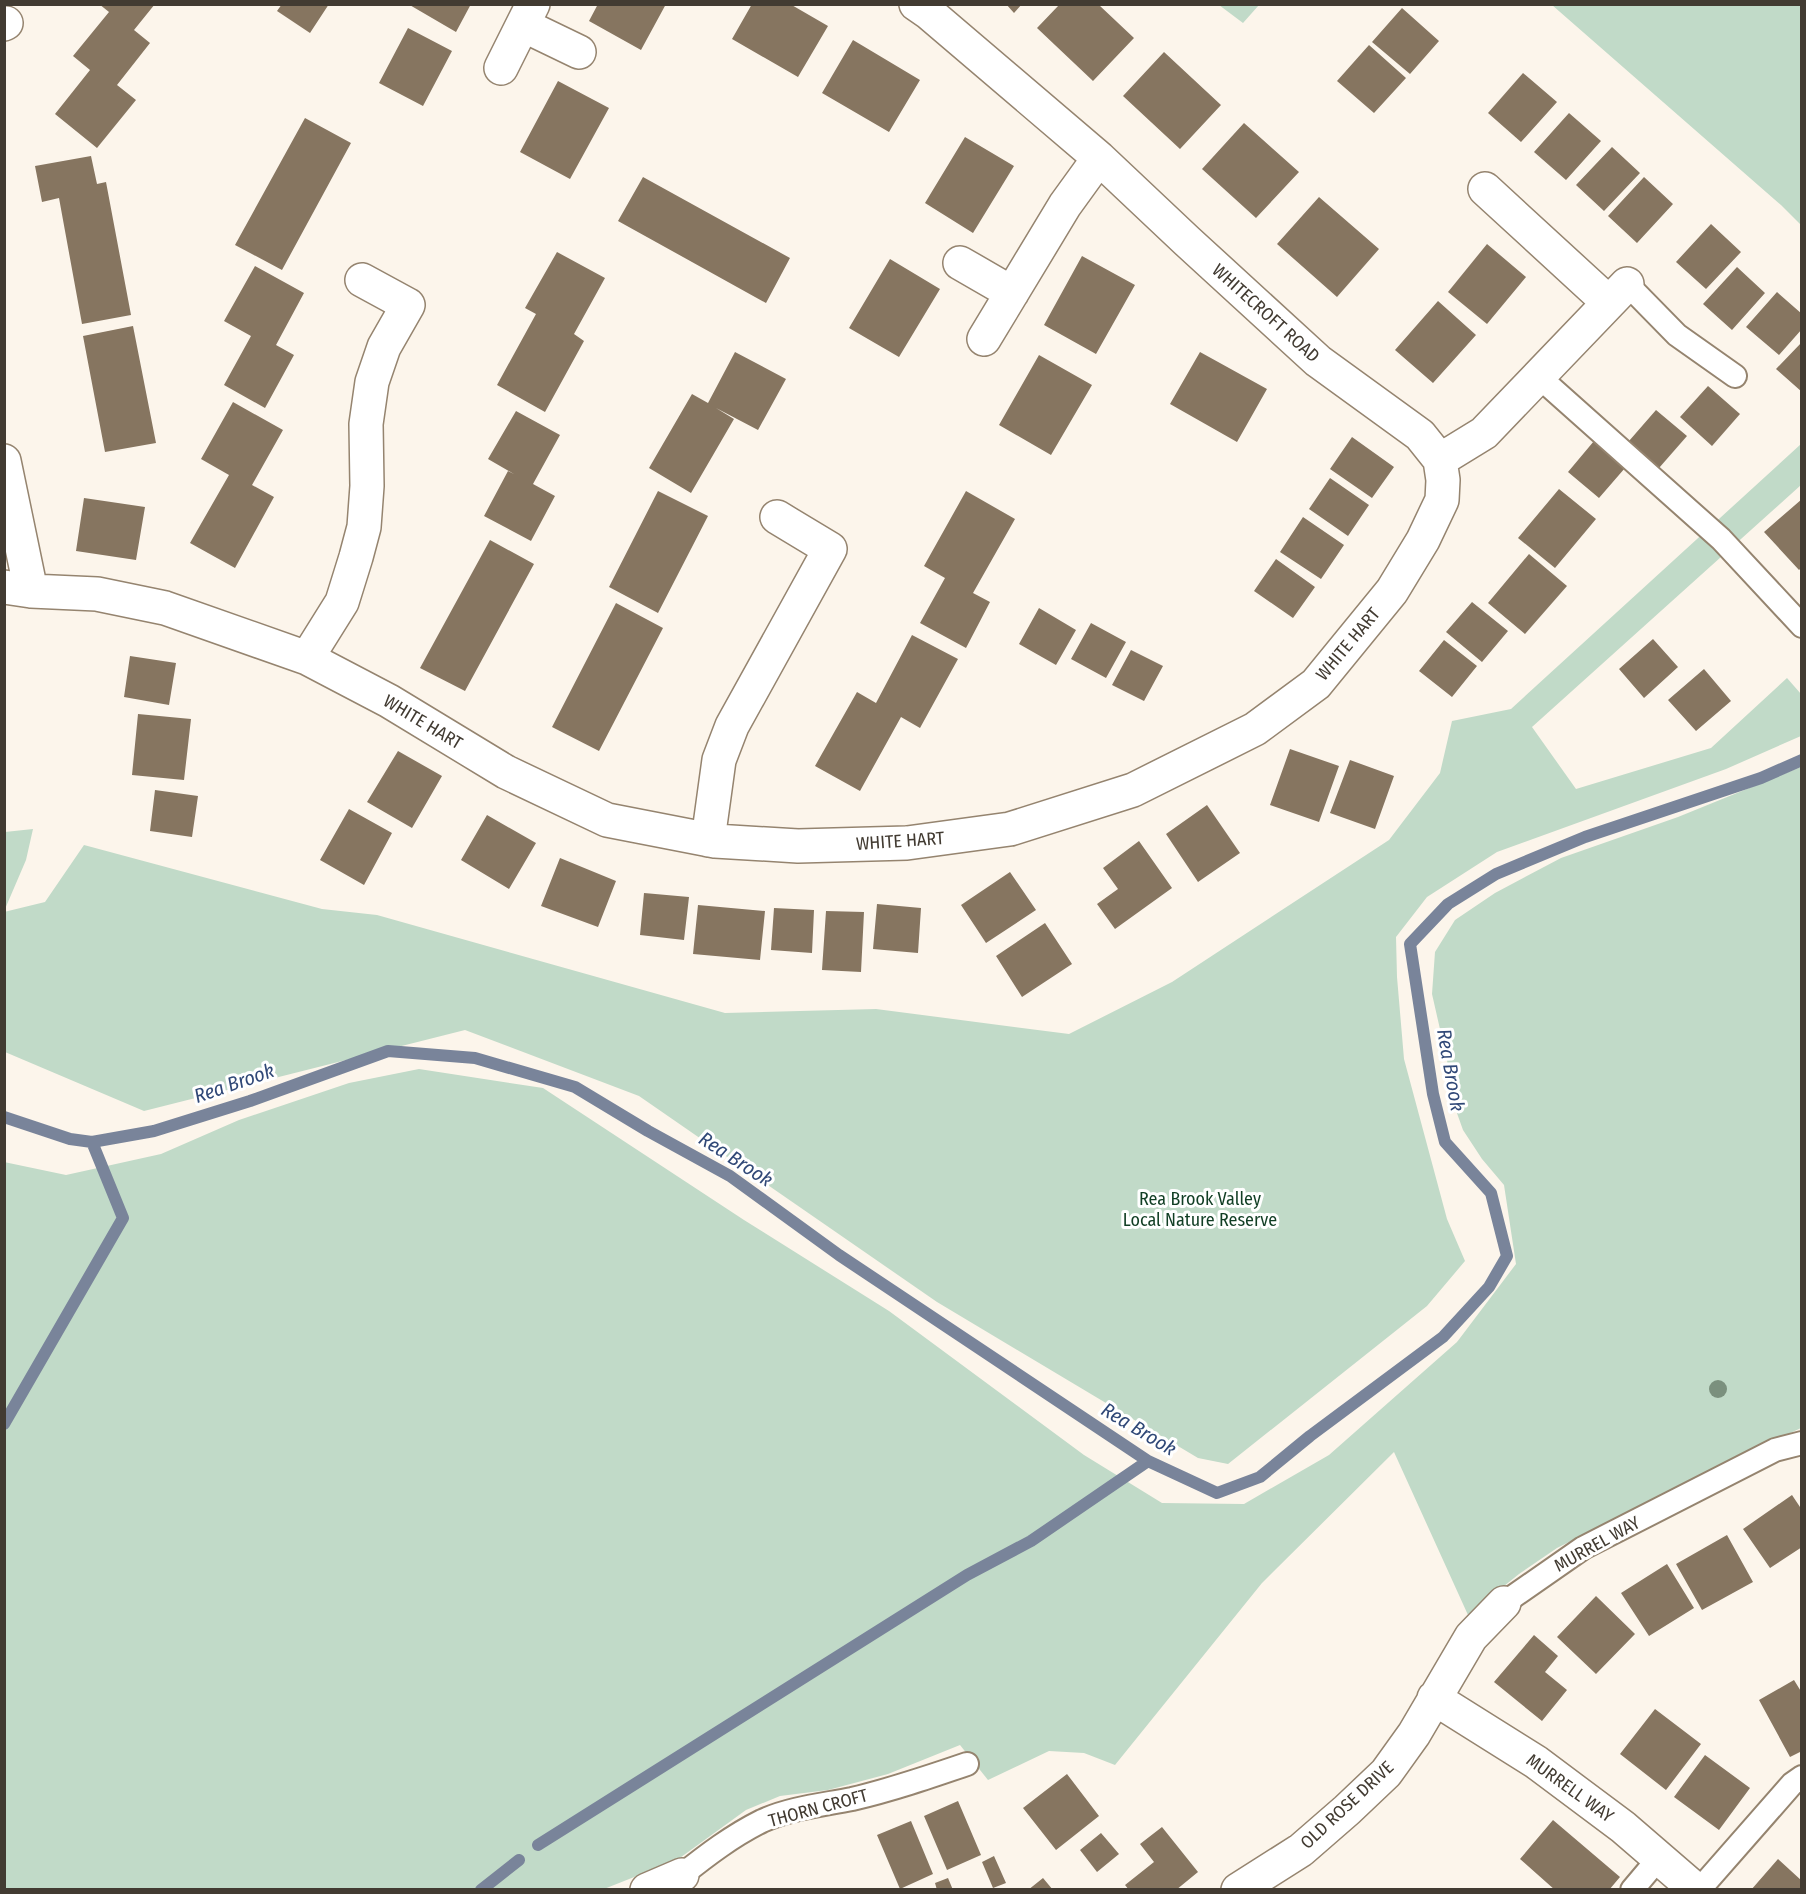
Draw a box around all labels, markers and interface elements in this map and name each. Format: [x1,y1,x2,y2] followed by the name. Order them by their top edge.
[1208,259,1324,367] street label: WHITECROFT ROAD
[1311,603,1385,685] street label: WHITE HART
[379,690,467,755] street label: WHITE HART
[855,827,945,855] street label: WHITE HART
[1432,1027,1470,1113] water label: Rea Brook
[191,1058,277,1108] water label: Rea Brook
[695,1126,777,1192] water label: Rea Brook
[1123,1188,1277,1231] park label: Rea Brook Valley Local Nature Reserve
[1097,1397,1181,1461] water label: Rea Brook
[1550,1511,1644,1577] street label: MURREL WAY
[1522,1749,1618,1827] street label: MURRELL WAY
[1296,1756,1398,1854] street label: OLD ROSE DRIVE
[766,1784,871,1832] street label: THORN CROFT

